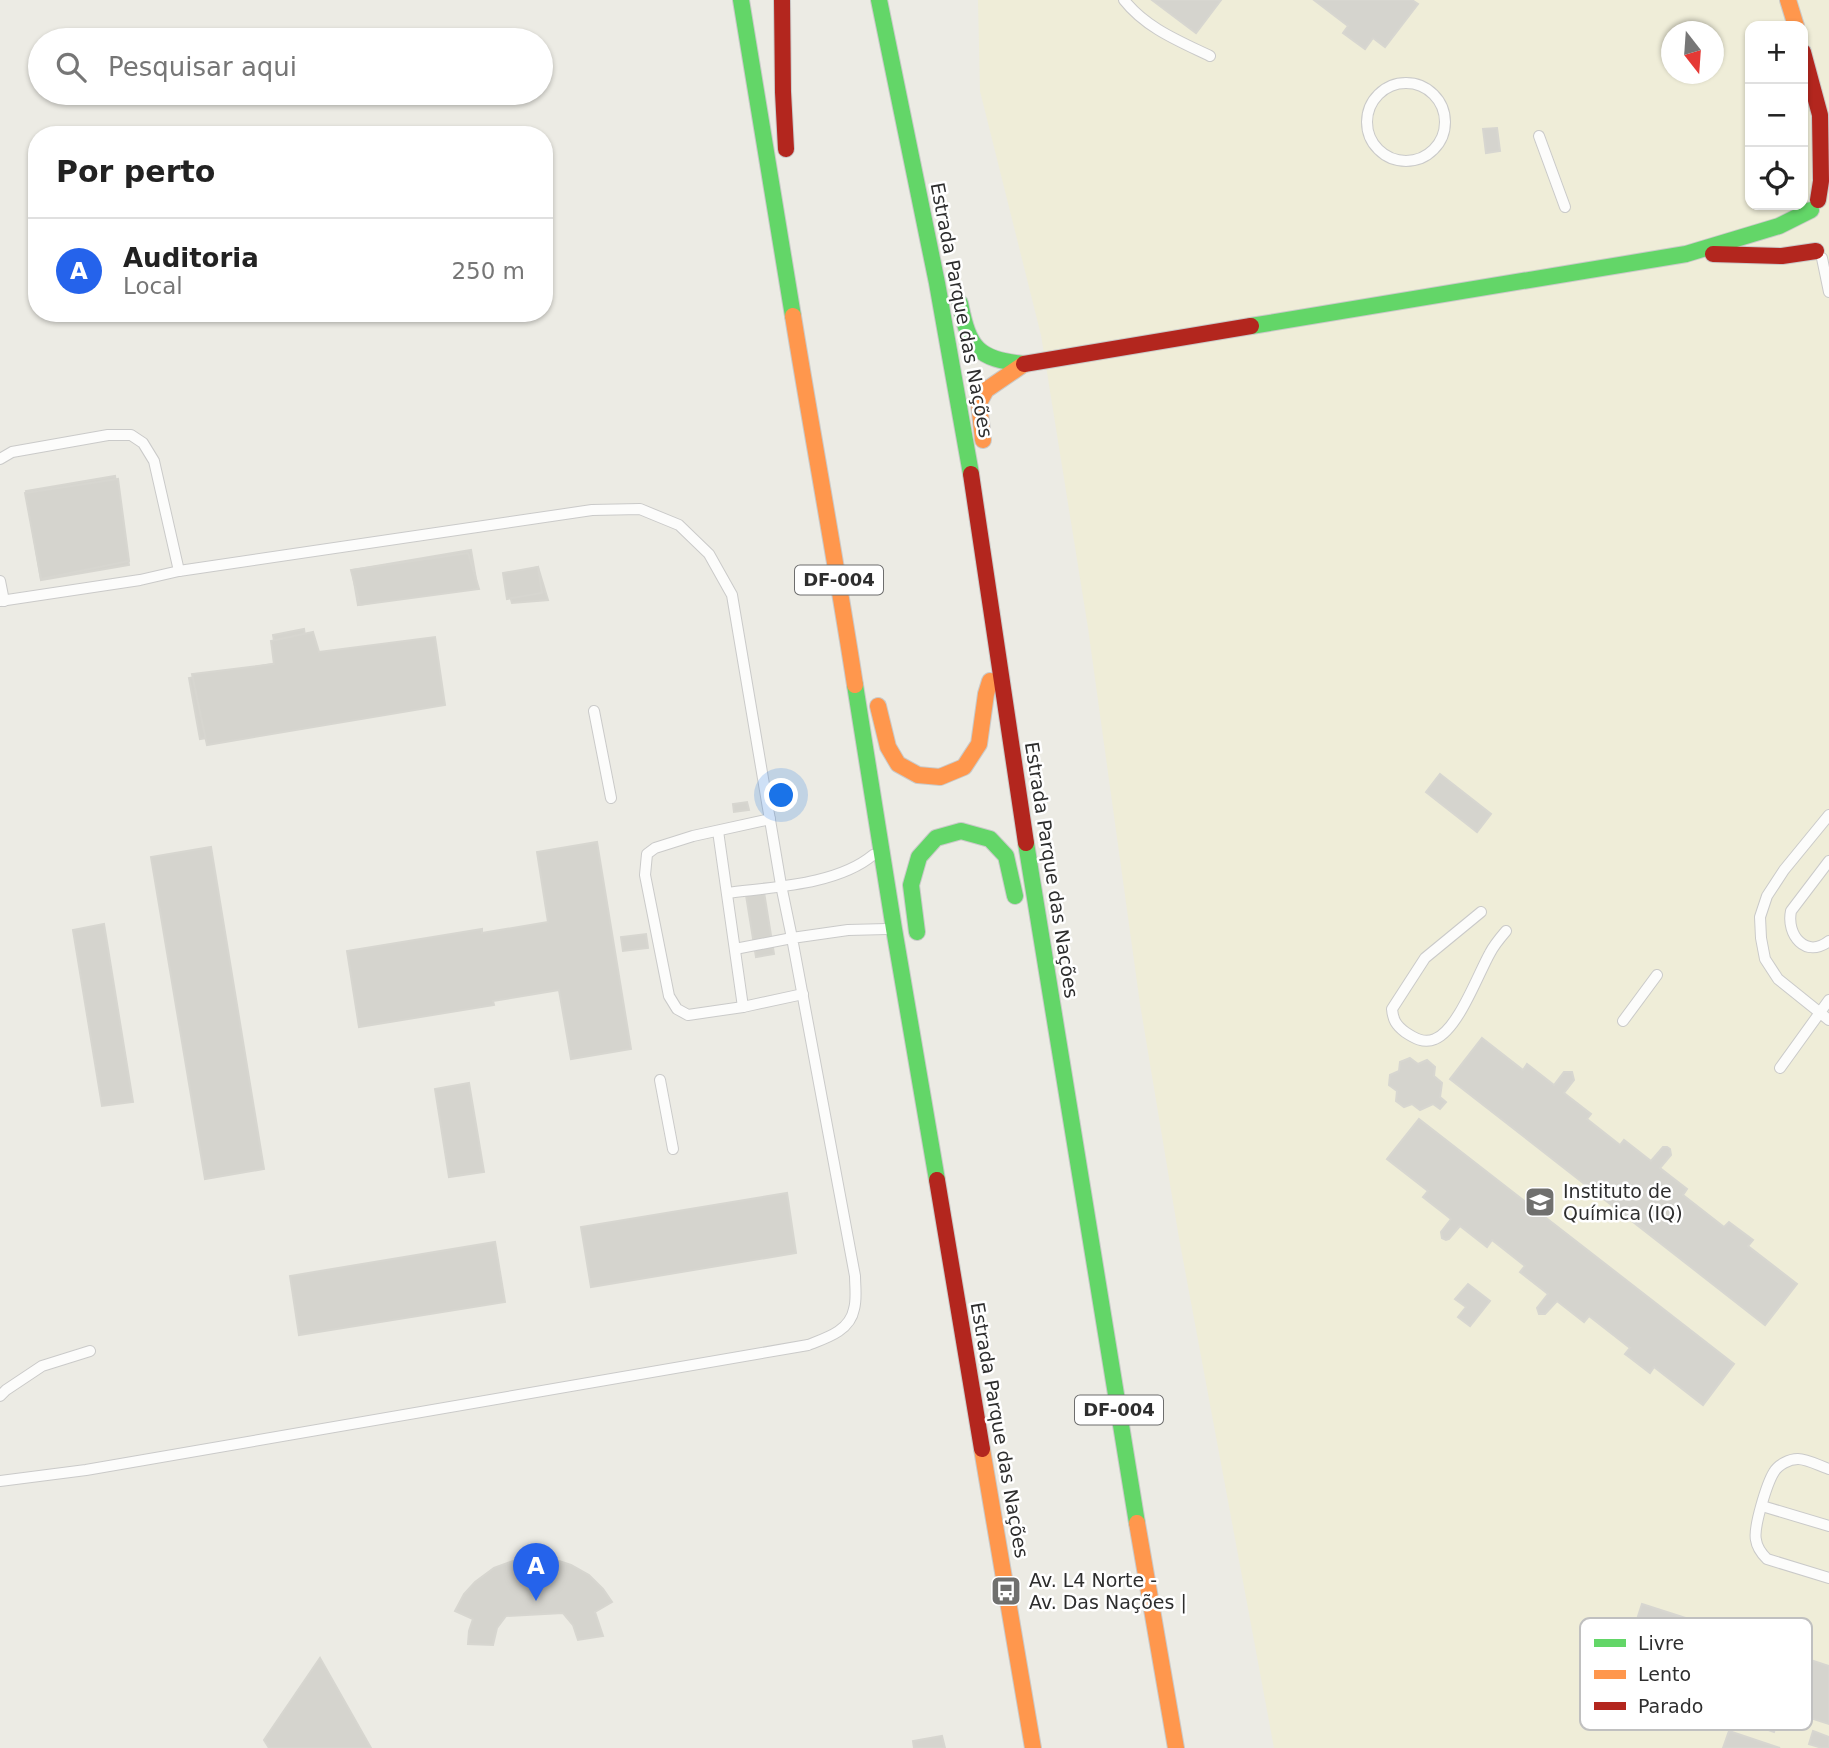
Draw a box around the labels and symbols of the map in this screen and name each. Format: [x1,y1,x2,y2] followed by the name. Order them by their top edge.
[1661,21,1724,84] north arrow
[926,181,998,439] street label: Estrada Parque das Nações
[795,566,883,594] road number: DF-004
[1021,740,1083,1000] street label: Estrada Parque das Nações
[764,778,798,812] your location
[1563,1180,1683,1224] place label: Instituto de Química (IQ)
[1523,1185,1557,1219] school or university icon: Instituto de Química (IQ)
[967,1300,1033,1560] street label: Estrada Parque das Nações
[1075,1395,1163,1424] road number: DF-004
[513,1543,559,1601] pin: A
[1029,1569,1187,1614] place label: Av. L4 Norte - Av. Das Nações |
[989,1574,1023,1608] bus stop icon: Av. L4 Norte - Av. Das Nações |
[1580,1618,1812,1730] legend
[1638,1632,1684,1654] text: Livre
[1638,1663,1691,1685] text: Lento
[1638,1695,1703,1717] text: Parado

